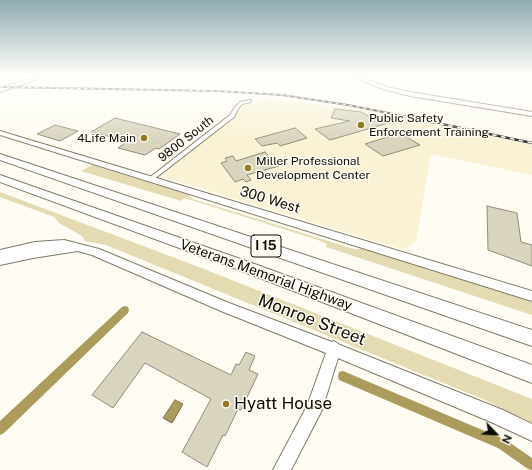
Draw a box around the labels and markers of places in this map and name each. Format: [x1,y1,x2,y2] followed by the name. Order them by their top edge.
[369,111,489,139] place label: Public Safety Enforcement Training
[356,120,366,130] marker: Public Safety Enforcement Training
[77,131,136,145] place label: 4Life Main
[139,133,149,143] marker: 4Life Main
[256,154,370,182] place label: Miller Professional Development Center
[243,163,253,173] marker: Miller Professional Development Center
[234,394,332,414] place label: Hyatt House
[221,399,231,409] marker: Hyatt House

